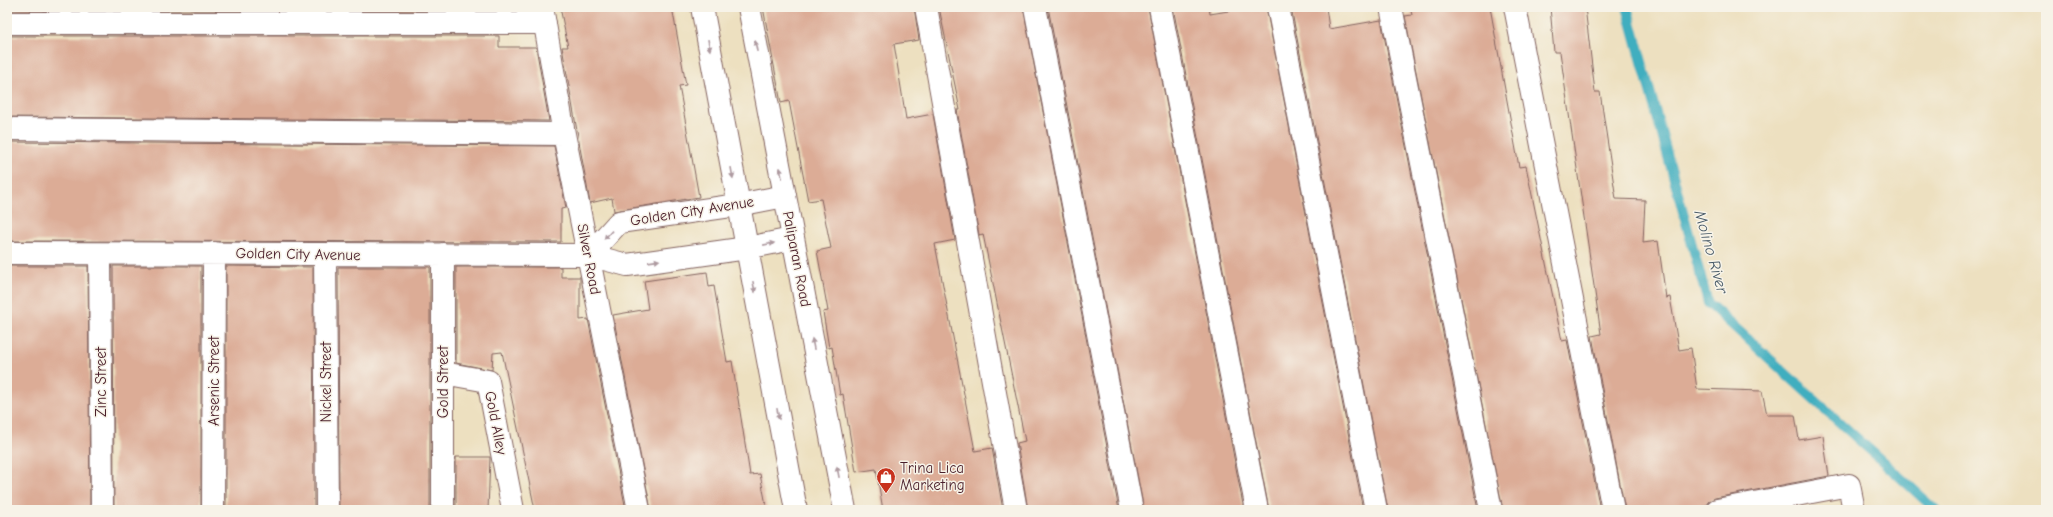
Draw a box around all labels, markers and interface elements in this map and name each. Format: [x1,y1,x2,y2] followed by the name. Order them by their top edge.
[706,39,712,51] one-way arrow
[753,40,759,52] one-way arrow
[730,167,736,179] one-way arrow
[777,167,783,180] one-way arrow
[629,192,756,230] street label: Golden City Avenue
[1690,207,1732,296] water label: Molino River
[779,210,815,308] street label: Paliparan Road
[573,222,605,296] street label: Silver Road
[603,230,612,240] one-way arrow
[763,241,775,247] one-way arrow
[235,244,361,264] street label: Golden City Avenue
[648,258,660,264] one-way arrow
[751,281,757,293] one-way arrow
[205,335,223,426] street label: Arsenic Street
[810,338,816,350] one-way arrow
[317,341,335,422] street label: Nickel Street
[434,345,452,418] street label: Gold Street
[92,346,110,417] street label: Zinc Street
[481,390,511,457] street label: Gold Alley
[775,408,781,420] one-way arrow
[900,459,965,494] place label: Trina Lica Marketing
[834,466,840,478] one-way arrow
[875,466,897,494] shop icon: Trina Lica Marketing

